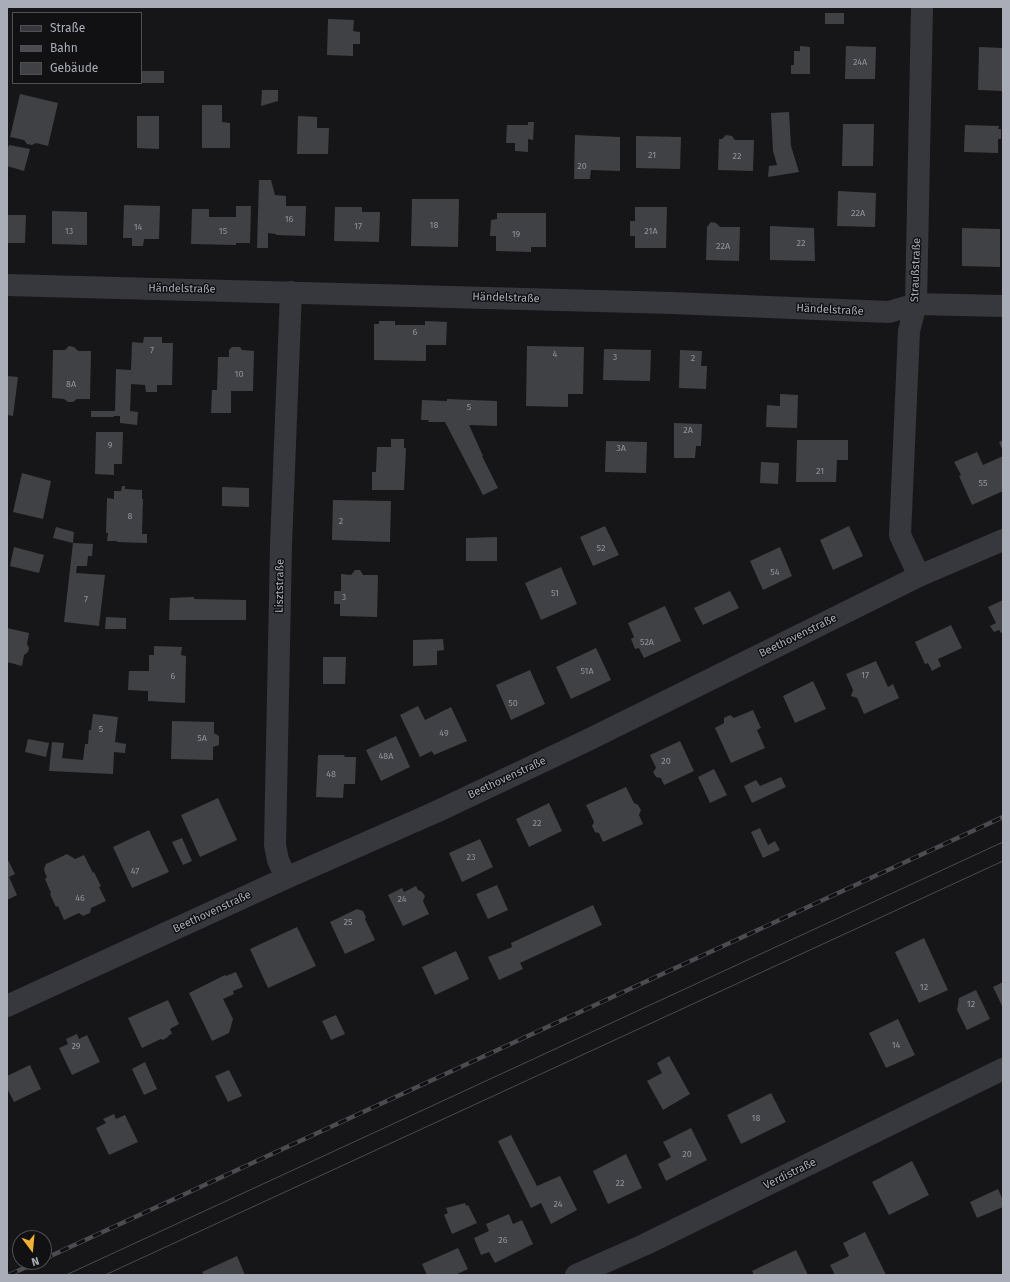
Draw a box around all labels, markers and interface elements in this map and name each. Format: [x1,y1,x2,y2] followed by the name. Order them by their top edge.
[12,12,142,84] legend
[50,21,85,35] text: Straße
[50,41,78,55] text: Bahn
[853,57,867,67] house number: 24A
[50,61,98,75] text: Gebäude
[648,150,656,160] house number: 21
[733,151,741,161] house number: 22
[577,161,587,171] house number: 20
[851,208,865,218] house number: 22A
[285,214,293,224] house number: 16
[430,220,438,230] house number: 18
[354,221,362,231] house number: 17
[134,222,142,232] house number: 14
[65,226,73,236] house number: 13
[219,226,227,236] house number: 15
[644,226,658,236] house number: 21A
[512,229,520,239] house number: 19
[797,238,805,248] house number: 22
[908,238,924,302] street label: Straußstraße
[716,241,730,251] house number: 22A
[148,282,216,296] street label: Händelstraße
[472,290,540,306] street label: Händelstraße
[796,302,864,318] street label: Händelstraße
[413,327,417,337] house number: 6
[150,345,154,355] house number: 7
[553,349,557,359] house number: 4
[613,352,617,362] house number: 3
[691,353,695,363] house number: 2
[235,369,243,379] house number: 10
[66,379,76,389] house number: 8A
[467,402,471,412] house number: 5
[683,425,693,435] house number: 2A
[108,440,112,450] house number: 9
[616,443,626,453] house number: 3A
[816,466,824,476] house number: 21
[979,478,987,488] house number: 55
[128,511,132,521] house number: 8
[339,516,343,526] house number: 2
[597,543,605,553] house number: 52
[273,559,287,613] street label: Lisztstraße
[770,567,780,577] house number: 54
[551,588,559,598] house number: 51
[342,592,346,602] house number: 3
[84,594,88,604] house number: 7
[757,611,839,661] street label: Beethovenstraße
[640,637,654,647] house number: 52A
[580,666,594,676] house number: 51A
[861,670,869,680] house number: 17
[171,671,175,681] house number: 6
[508,698,518,708] house number: 50
[99,724,103,734] house number: 5
[439,728,449,738] house number: 49
[197,733,207,743] house number: 5A
[379,751,393,761] house number: 48A
[466,754,548,802] street label: Beethovenstraße
[661,756,671,766] house number: 20
[326,769,336,779] house number: 48
[533,818,541,828] house number: 22
[467,852,475,862] house number: 23
[131,866,139,876] house number: 47
[171,888,253,936] street label: Beethovenstraße
[75,893,85,903] house number: 46
[398,894,406,904] house number: 24
[344,917,352,927] house number: 25
[920,982,928,992] house number: 12
[967,999,975,1009] house number: 12
[892,1040,900,1050] house number: 14
[71,1041,81,1051] house number: 29
[752,1113,760,1123] house number: 18
[682,1149,692,1159] house number: 20
[762,1156,818,1192] street label: Verdistraße
[616,1178,624,1188] house number: 22
[554,1199,562,1209] house number: 24
[12,1230,52,1270] north arrow
[498,1235,508,1245] house number: 26
[30,1254,40,1268] text: N

